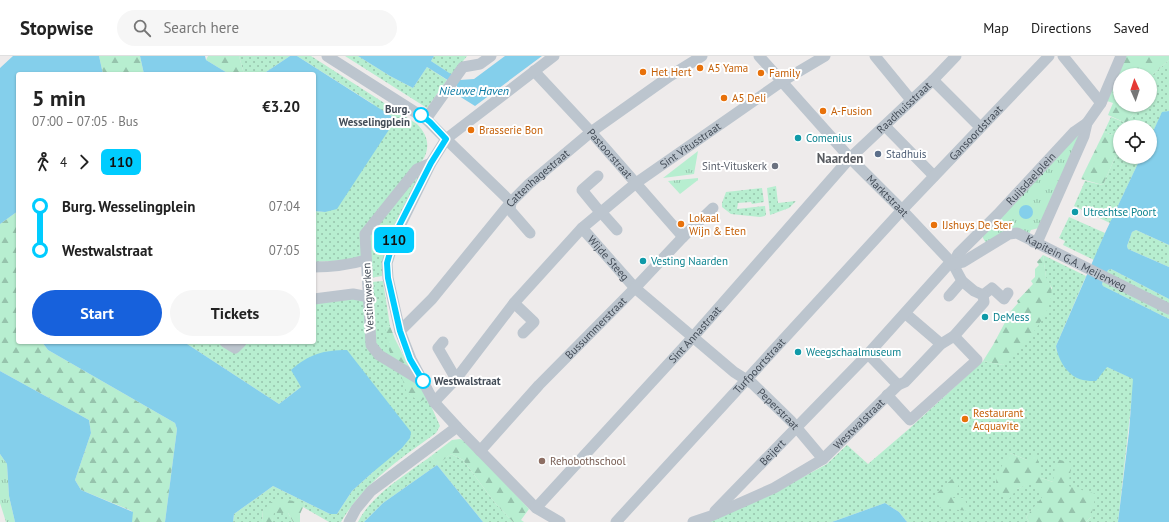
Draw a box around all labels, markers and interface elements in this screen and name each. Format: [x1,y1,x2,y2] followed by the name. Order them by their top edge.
[117,10,397,46] search box
[20,16,93,40] text: Stopwise
[131,17,153,39] icon: search
[163,18,239,37] text: Search here
[983,19,1009,37] text: Map
[1031,19,1091,37] text: Directions
[1113,19,1149,37] text: Saved
[708,61,748,75] place label: A5 Yama
[695,63,705,73] marker: A5 Yama
[651,65,692,79] place label: Het Hert
[769,66,801,80] place label: Family
[638,67,648,77] marker: Het Hert
[756,68,766,78] marker: Family
[1113,68,1157,112] north arrow
[1113,68,1157,164] map controls
[874,78,934,136] street label: Raadhuisstraat
[439,83,509,98] water label: Nieuwe Haven
[32,84,86,112] text: 5 min
[732,91,766,105] place label: A5 Deli
[719,93,729,103] marker: A5 Deli
[262,97,300,116] text: €3.20
[339,102,410,129] place label: Burg. Wesselingplein
[946,102,1006,163] street label: Gansoordstraat
[831,104,872,118] place label: A-Fusion
[818,106,828,116] marker: A-Fusion
[413,107,429,123] marker: Burg. Wesselingplein
[32,113,138,130] text: 07:00 – 07:05 · Bus
[657,119,724,171] street label: Sint Vitusstraat
[1113,120,1157,164] button: locate
[479,123,543,137] place label: Brasserie Bon
[466,125,476,135] marker: Brasserie Bon
[584,126,636,182] street label: Pastoorstraat
[806,131,852,145] place label: Comenius
[793,133,803,143] marker: Comenius
[503,146,572,210] street label: Cattenhagestraat
[886,147,927,161] place label: Stadhuis
[873,149,883,159] marker: Stadhuis
[1003,149,1059,208] street label: Ruijsdaelplein
[817,150,863,167] district label: Naarden
[32,151,54,173] icon: walk
[73,151,95,173] icon: forward
[109,153,133,171] text: 110
[60,154,67,171] text: 4
[702,159,768,173] place label: Sint-Vituskerk
[770,161,780,171] marker: Sint-Vituskerk
[864,172,912,220] street label: Marktstraat
[62,197,195,216] text: Burg. Wesselingplein
[269,198,300,215] text: 07:04
[1083,205,1157,219] place label: Utrechtse Poort
[1070,207,1080,217] marker: Utrechtse Poort
[689,211,746,238] place label: Lokaal Wijn & Eten
[942,218,1012,232] place label: IJshuys De Ster
[676,219,686,229] marker: Lokaal Wijn & Eten
[929,220,939,230] marker: IJshuys De Ster
[371,227,417,253] line badge: 110
[382,231,406,249] text: 110
[1023,231,1129,294] street label: Kapitein G.A. Meijerweg
[585,232,632,284] street label: Wijde Steeg
[62,241,153,260] text: Westwalstraat
[269,242,300,259] text: 07:05
[650,254,728,268] place label: Vesting Naarden
[638,256,648,266] marker: Vesting Naarden
[359,262,377,333] street label: Vestingwerken
[32,290,162,336] button: Start
[170,290,300,336] button: Tickets
[562,294,629,362] street label: Bussummerstraat
[665,303,724,366] street label: Sint Annastraat
[993,310,1030,324] place label: DeMess
[980,312,990,322] marker: DeMess
[730,335,788,396] street label: Turfpoortstraat
[806,345,901,359] place label: Weegschaalmuseum
[793,347,803,357] marker: Weegschaalmuseum
[415,373,431,389] marker: Westwalstraat
[434,374,501,388] place label: Westwalstraat
[755,385,803,433] street label: Peperstraat
[830,395,887,452] street label: Westwalstraat
[973,406,1024,433] place label: Restaurant Acquavite
[960,414,970,424] marker: Restaurant Acquavite
[756,436,788,468] street label: Beijert
[550,454,627,468] place label: Rehobothschool
[537,456,547,466] marker: Rehobothschool

